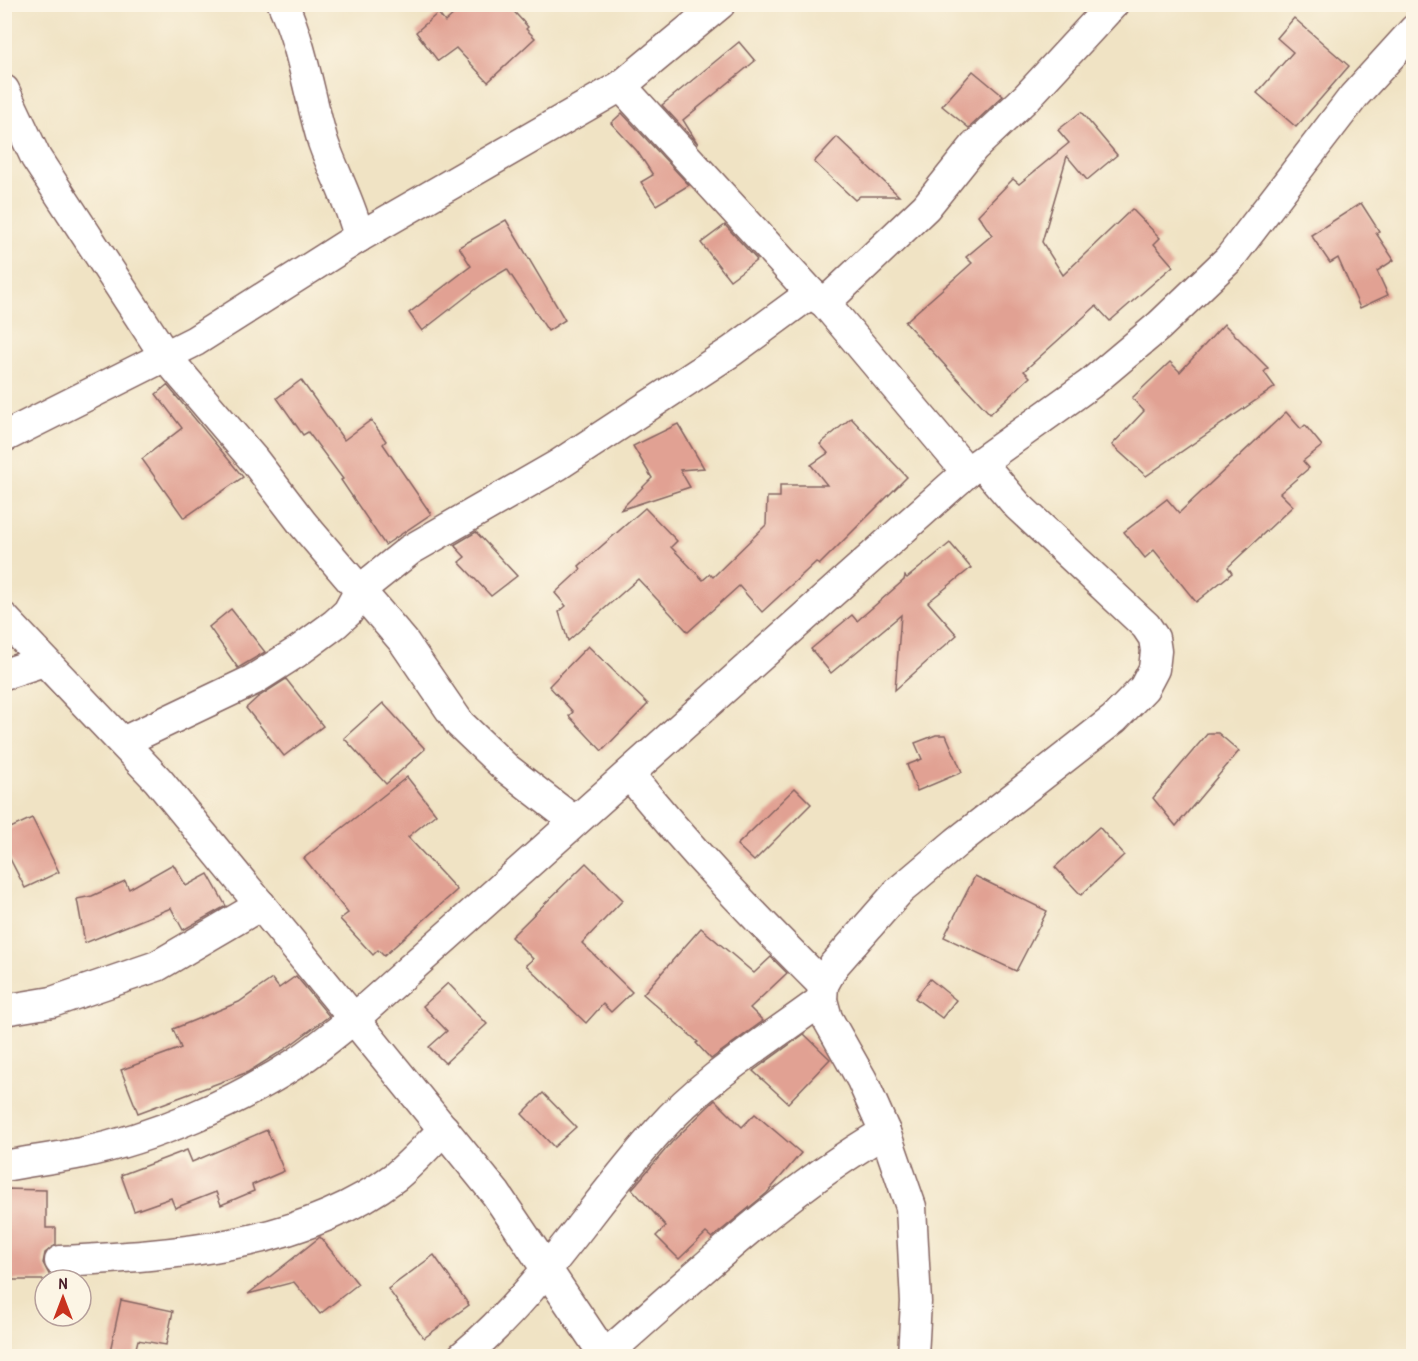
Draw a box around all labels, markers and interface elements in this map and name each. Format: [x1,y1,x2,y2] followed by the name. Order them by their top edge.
[33,1268,93,1328] north arrow
[59,1272,68,1294] text: N

